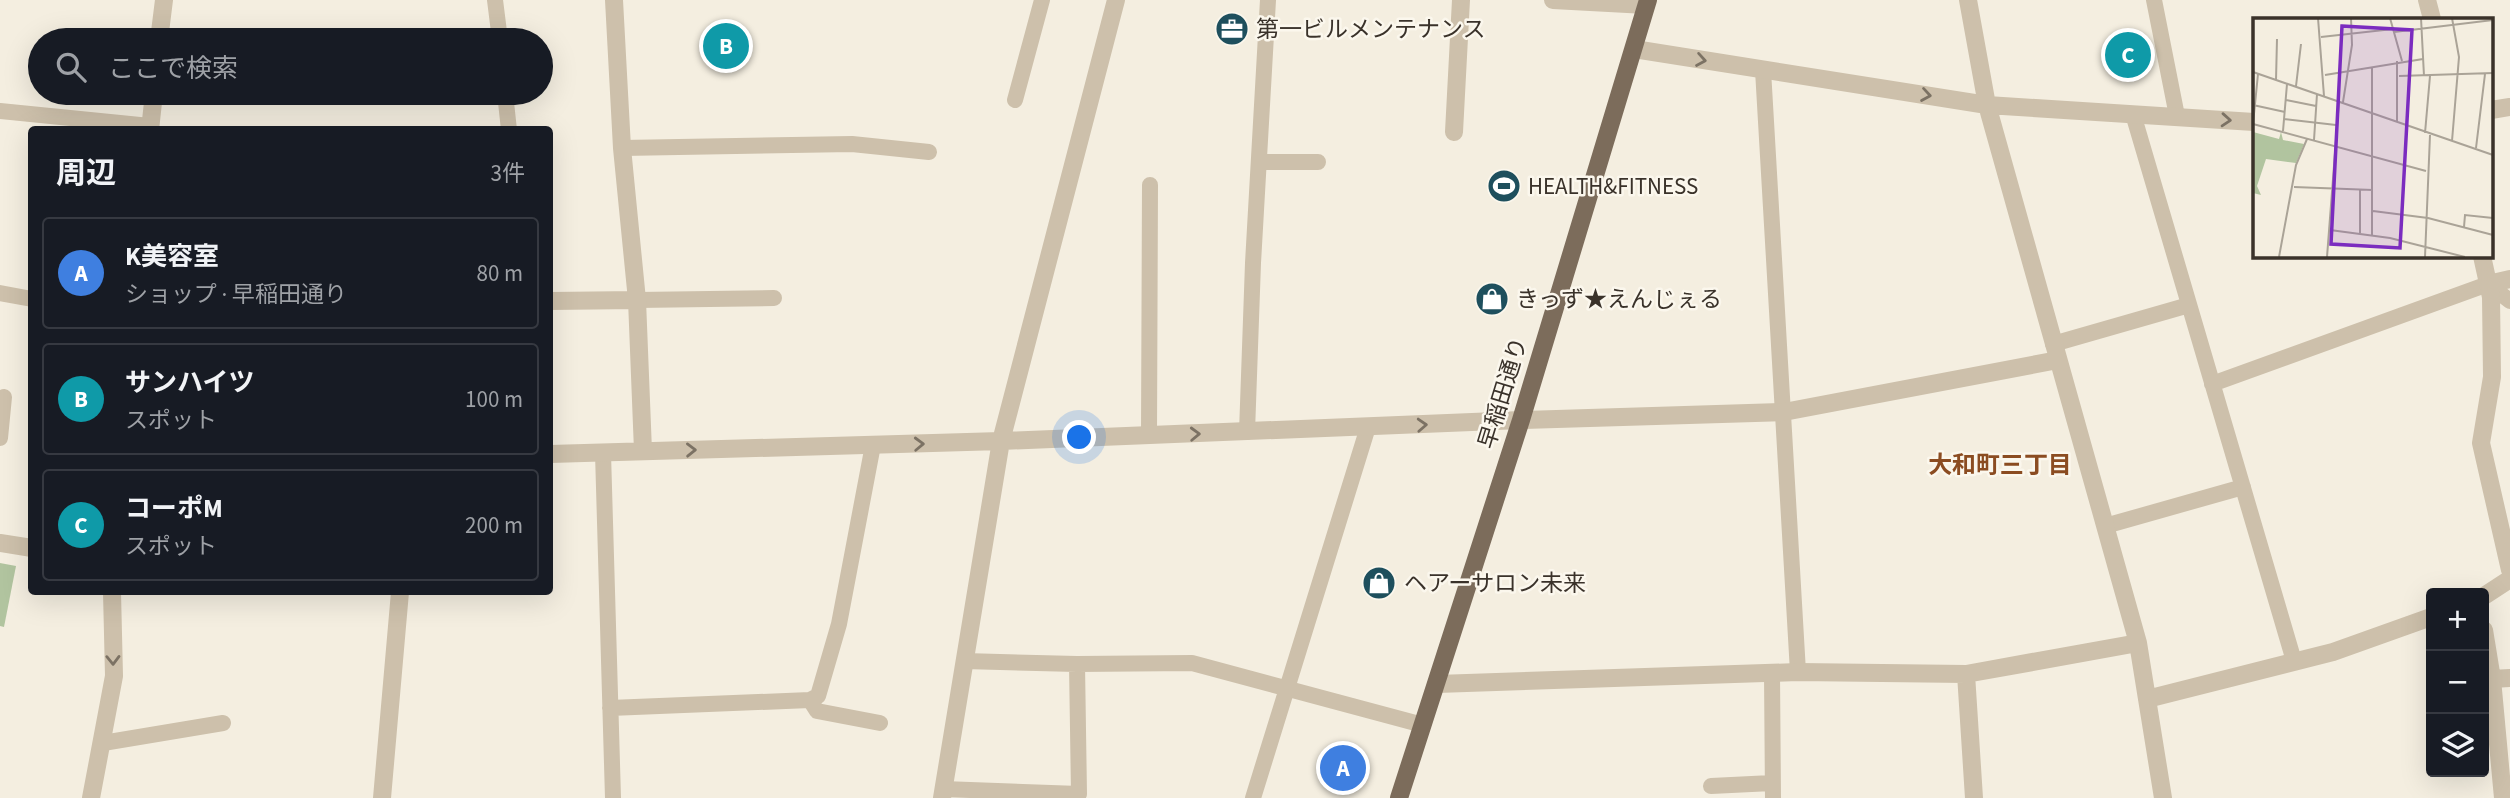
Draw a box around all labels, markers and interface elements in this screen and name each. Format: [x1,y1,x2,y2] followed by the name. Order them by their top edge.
[1213,10,1251,48] office icon: 第一ビルメンテナンス
[1256,13,1486,46] place label: 第一ビルメンテナンス
[2253,18,2492,257] inset map
[703,20,749,72] pin: B
[28,28,553,105] search box
[2105,29,2151,81] pin: C
[52,48,90,86] icon: search
[108,50,238,87] text: ここで検索
[1695,52,1707,67] one-way arrow
[1920,88,1932,103] one-way arrow
[2220,112,2231,127] one-way arrow
[56,152,116,195] text: 周辺
[491,157,525,190] text: 3件
[1485,167,1523,205] sports icon: HEALTH&FITNESS
[1528,170,1698,203] place label: HEALTH&FITNESS
[125,238,219,275] text: K美容室
[74,257,88,290] text: A
[476,257,523,290] text: 80 m
[125,278,347,311] text: ショップ · 早稲田通り
[1473,280,1511,318] shop icon: きっず★えんじぇる
[1516,283,1722,316] place label: きっず★えんじぇる
[1470,333,1536,453] street label: 早稲田通り
[125,364,254,401] text: サンハイツ
[74,383,88,416] text: B
[465,383,523,416] text: 100 m
[125,404,217,437] text: スポット
[1417,417,1428,432] one-way arrow
[1062,420,1096,454] your location
[1190,426,1201,441] one-way arrow
[913,436,924,451] one-way arrow
[686,442,697,457] one-way arrow
[1928,448,2072,483] district label: 大和町三丁目
[125,490,223,527] text: コーポM
[74,509,88,542] text: C
[465,509,523,542] text: 200 m
[125,530,217,563] text: スポット
[1360,564,1398,602] shop icon: ヘアーサロン未来
[1404,567,1586,600] place label: ヘアーサロン未来
[2426,588,2489,777] map controls
[2426,588,2489,651] button: +
[2426,651,2489,714] button: −
[106,654,121,665] one-way arrow
[2426,714,2489,777] button: layers
[1320,742,1366,794] pin: A

